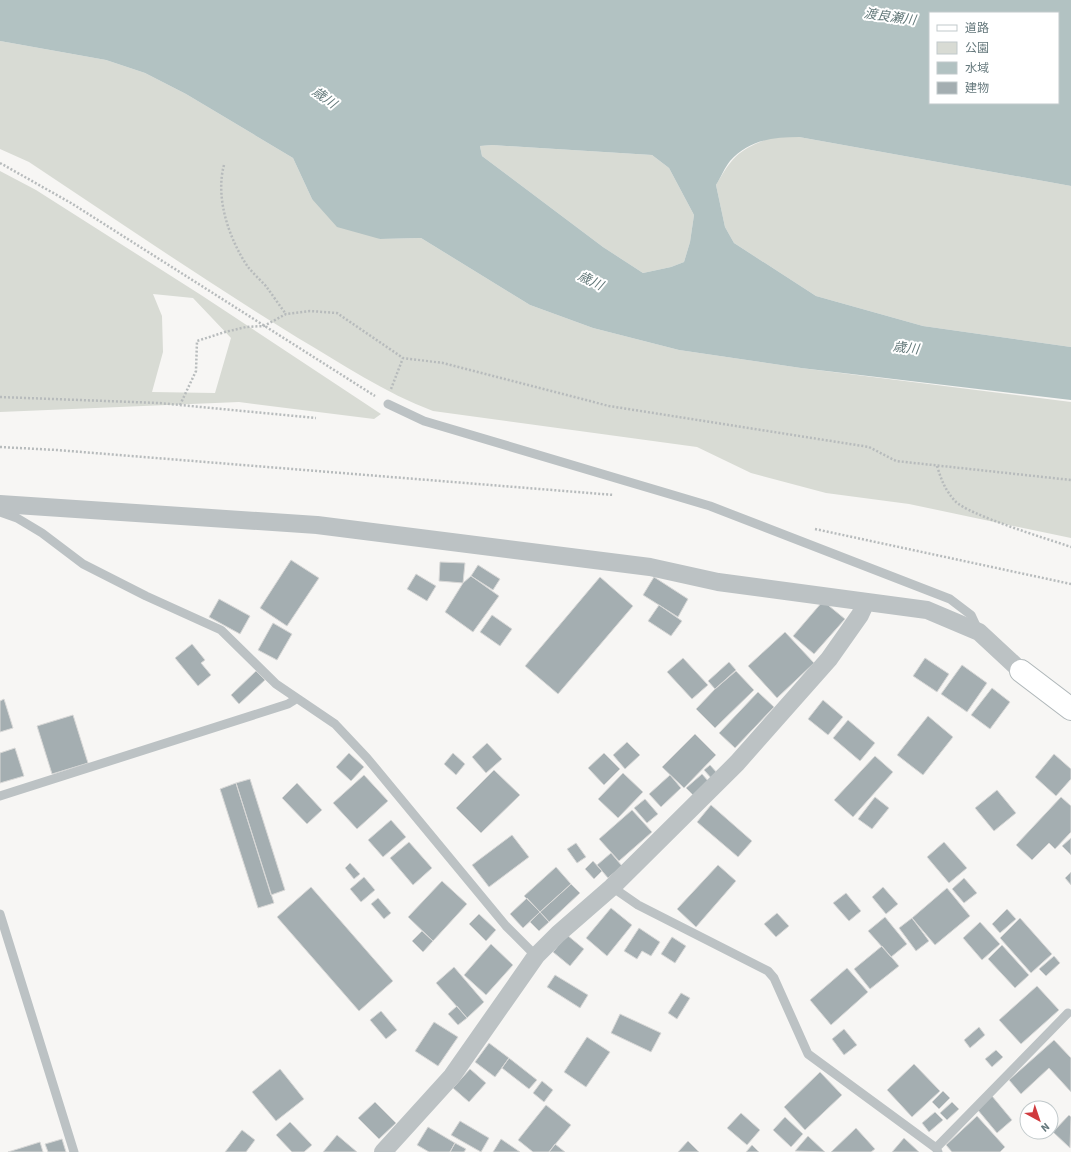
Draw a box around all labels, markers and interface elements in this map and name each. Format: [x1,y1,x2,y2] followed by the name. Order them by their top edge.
[863,4,919,30] water label: 渡良瀬川
[929,12,1059,104] legend
[965,20,989,37] text: 道路
[965,40,989,57] text: 公園
[965,60,989,77] text: 水域
[965,80,989,97] text: 建物
[309,83,342,114] water label: 歳川
[575,267,608,296] water label: 歳川
[892,337,922,359] water label: 歳川
[1019,1100,1059,1140] north arrow
[1037,1119,1053,1135] text: N

